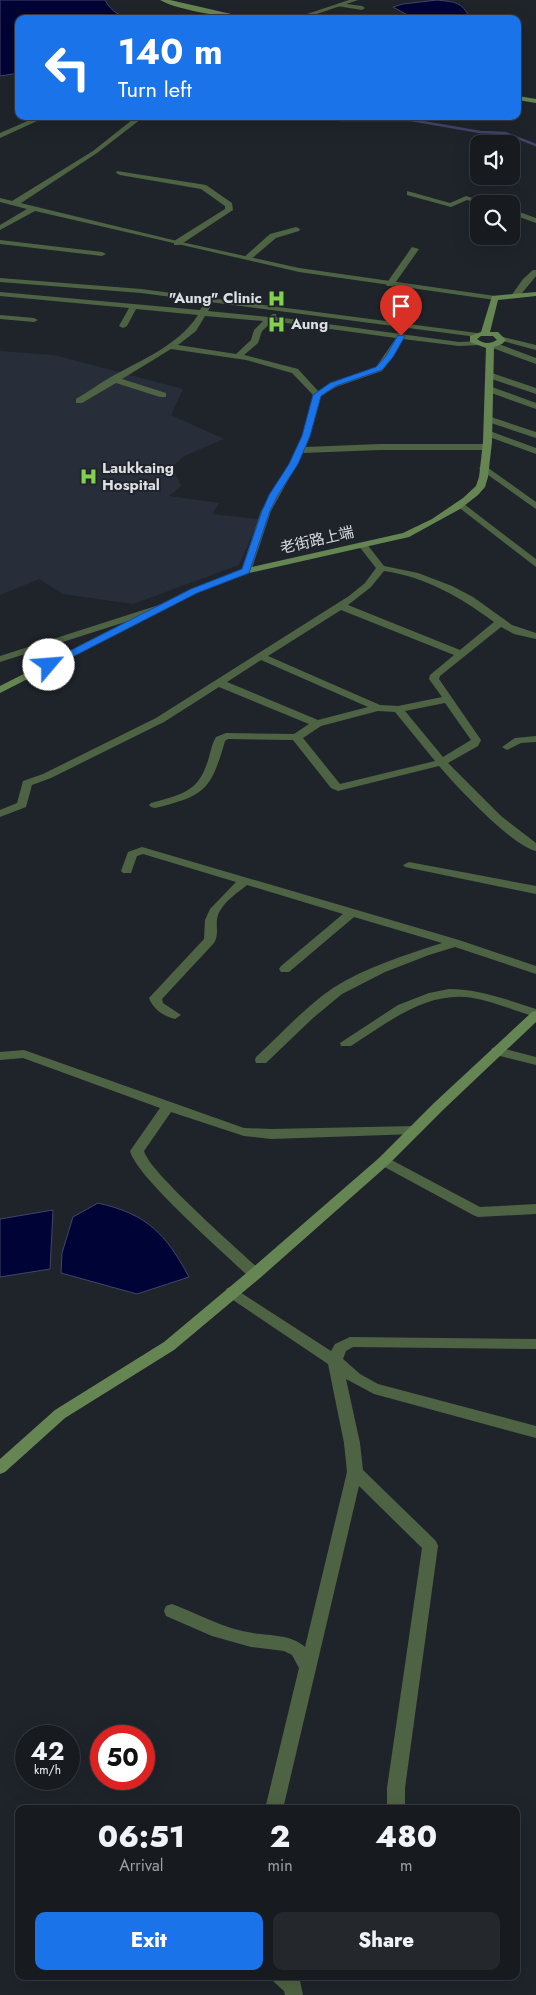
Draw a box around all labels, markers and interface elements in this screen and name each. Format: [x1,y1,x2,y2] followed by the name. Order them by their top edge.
[118,27,223,77] text: 140 m
[35,35,100,100] icon: left
[118,73,192,105] text: Turn left
[470,135,520,245] map controls
[470,135,520,185] button: sound
[470,195,520,245] button: search
[380,285,422,336] pin
[169,287,262,309] place label: "Aung" Clinic
[266,288,286,308] hospital icon: "Aung" Clinic
[387,292,415,320] icon: arrive
[290,313,328,335] place label: Aung
[267,314,287,334] hospital icon: Aung
[102,457,174,496] place label: Laukkaing Hospital
[78,467,98,487] hospital icon: Laukkaing Hospital
[278,521,356,559] street label: 老街路上端
[22,638,74,690] position arrow
[90,1725,155,1790] speed limit sign: 50
[31,1733,64,1769] text: 42
[34,1761,61,1779] text: km/h
[98,1815,185,1858] text: 06:51
[270,1815,290,1858] text: 2
[375,1815,437,1858] text: 480
[119,1854,163,1877] text: Arrival
[268,1854,293,1877] text: min
[400,1854,413,1877] text: m
[35,1912,263,1970] button: Exit
[273,1912,500,1970] button: Share

